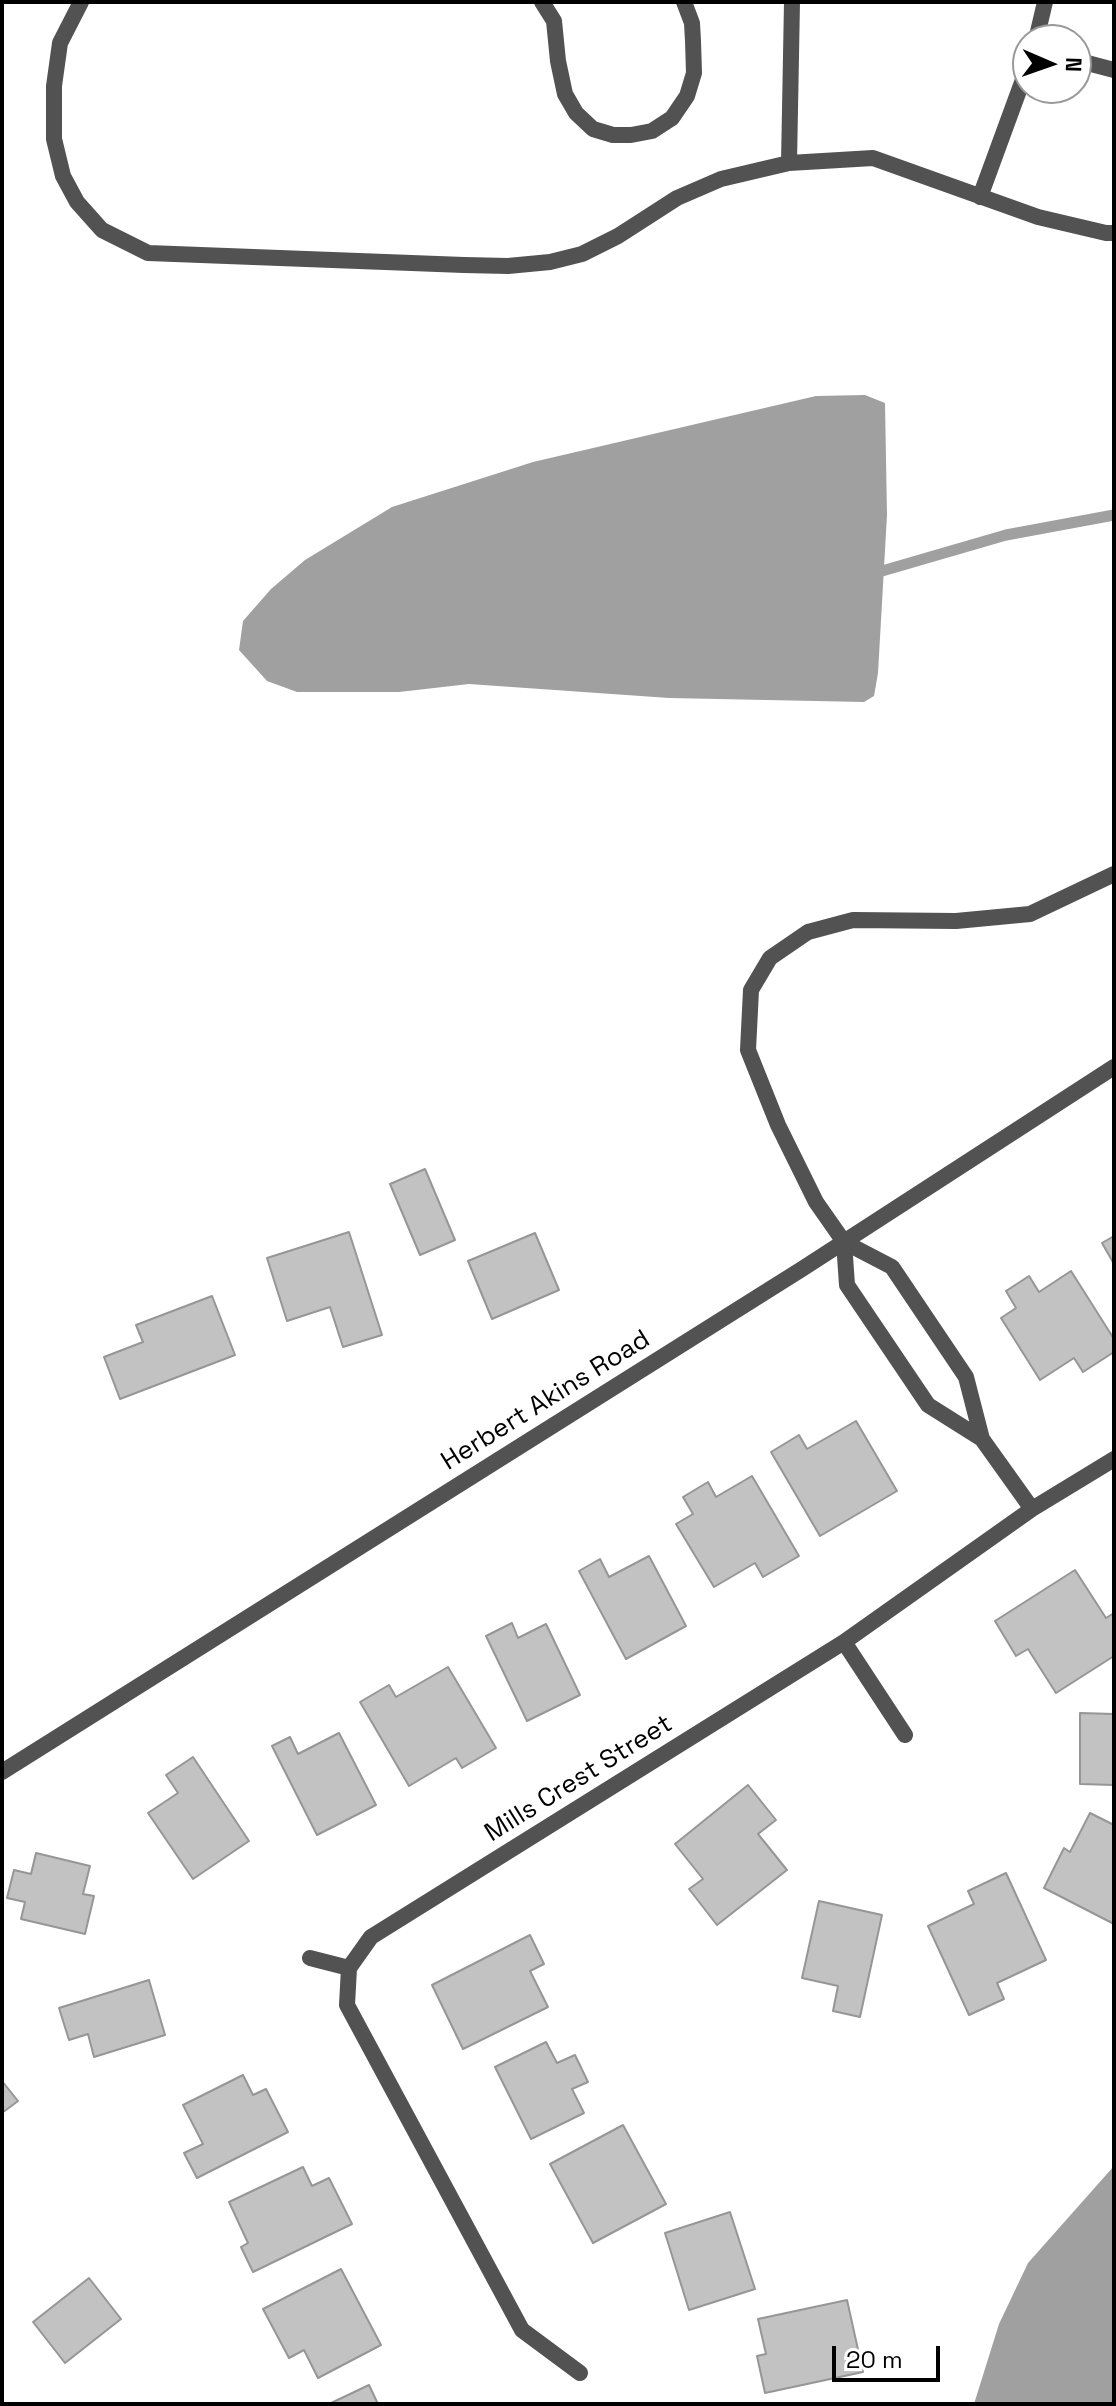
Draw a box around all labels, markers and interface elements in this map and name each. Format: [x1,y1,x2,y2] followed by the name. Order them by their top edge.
[1012,24,1092,104] north arrow
[1060,57,1088,73] text: N
[436,1324,656,1478] street label: Herbert Akins Road
[480,1709,678,1849] street label: Mills Crest Street
[836,2330,944,2380] scale bar
[846,2344,903,2375] text: 20 m

